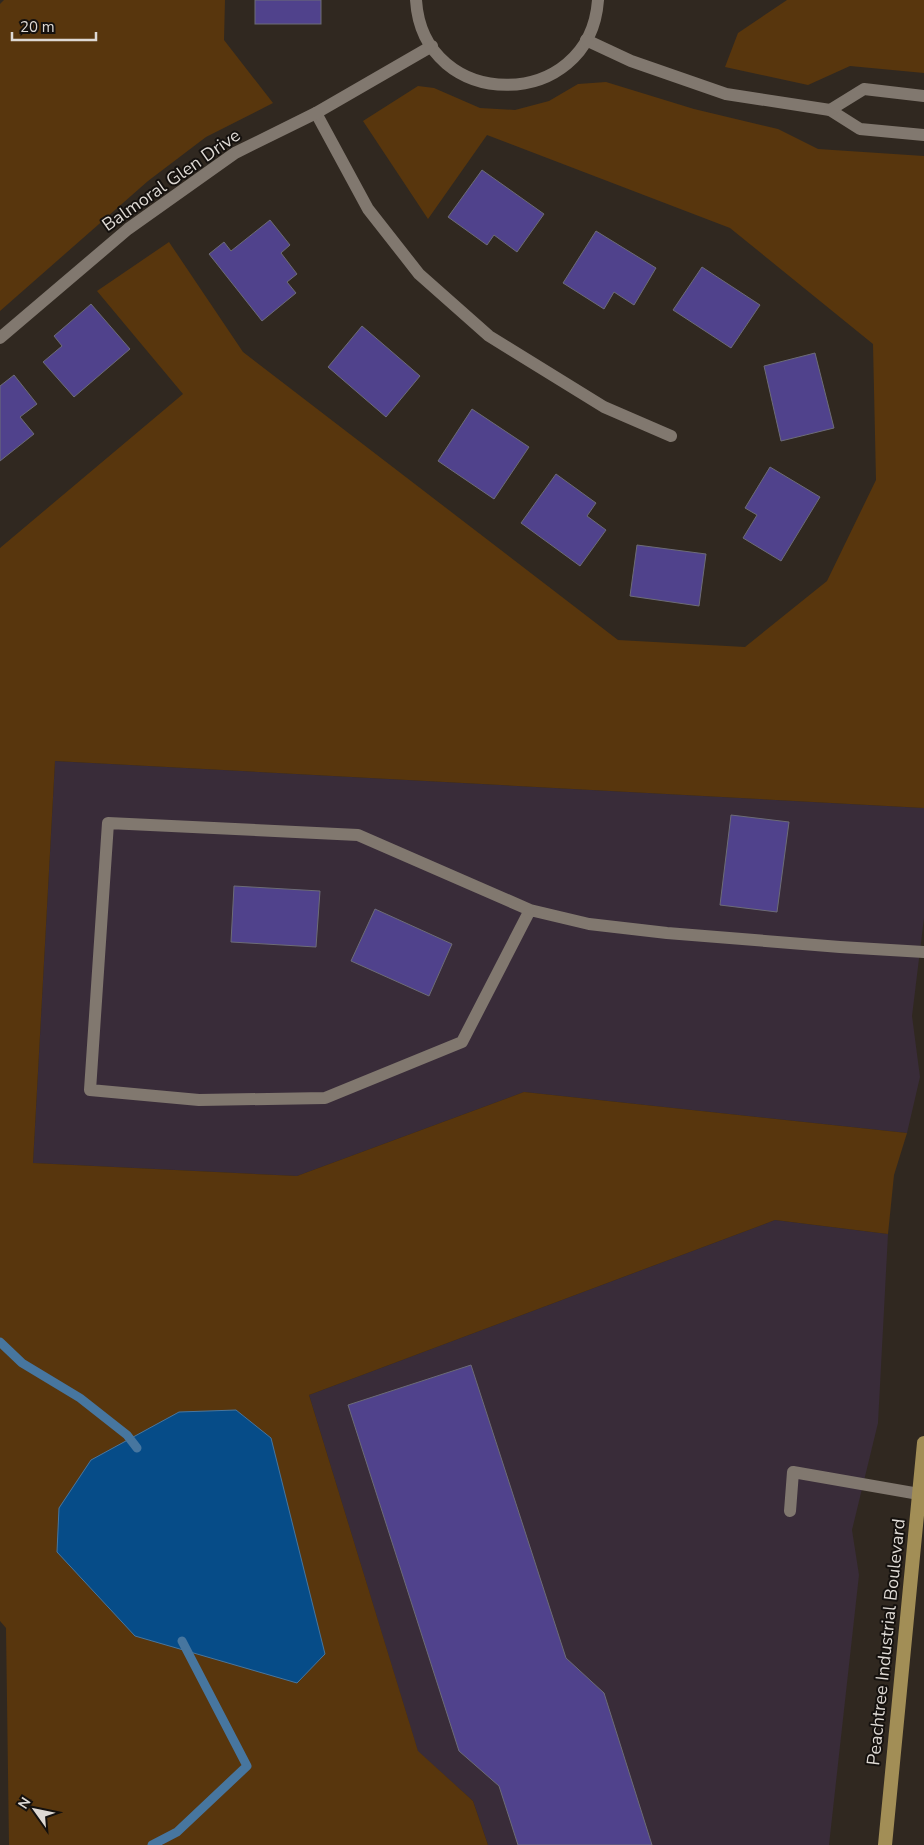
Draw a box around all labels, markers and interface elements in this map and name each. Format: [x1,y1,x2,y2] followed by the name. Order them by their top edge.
[12,10,96,42] scale bar
[20,17,55,37] text: 20 m
[97,123,245,237] street label: Balmoral Glen Drive
[861,1517,911,1767] street label: Peachtree Industrial Boulevard
[10,1785,60,1835] north arrow
[14,1794,35,1813] text: N

